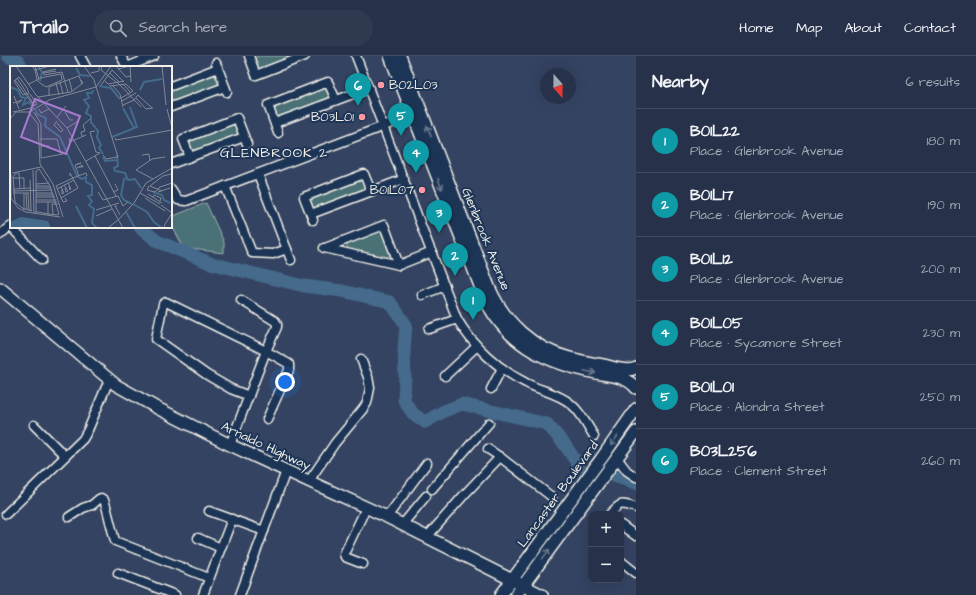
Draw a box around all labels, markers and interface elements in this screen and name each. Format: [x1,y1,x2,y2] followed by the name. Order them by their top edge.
[93,10,373,46] search box
[20,14,69,41] text: Trailo
[107,17,129,39] icon: search
[139,17,227,38] text: Search here
[739,18,774,38] text: Home
[796,18,822,38] text: Map
[844,18,882,38] text: About
[904,18,956,38] text: Contact
[10,66,172,228] inset map
[540,68,576,104] north arrow
[652,70,709,94] text: Nearby
[345,73,371,106] pin: 6
[905,73,960,91] text: 6 results
[389,76,438,94] place label: B02L03
[376,80,386,90] marker: B02L03
[388,103,414,136] pin: 5
[311,108,354,126] place label: B03L01
[357,112,367,122] marker: B03L01
[690,121,740,142] text: B01L22
[424,125,432,137] one-way arrow
[664,132,666,150] text: 1
[926,132,960,150] text: 180 m
[403,140,429,173] pin: 4
[690,142,844,160] text: Place · Glenbrook Avenue
[220,143,328,163] district label: GLENBROOK 2
[436,177,444,189] one-way arrow
[370,181,414,199] place label: B01L07
[417,185,427,195] marker: B01L07
[457,185,515,293] street label: Glenbrook Avenue
[690,185,734,206] text: B01L17
[661,196,669,214] text: 2
[927,196,960,214] text: 190 m
[426,200,452,233] pin: 3
[690,206,844,224] text: Place · Glenbrook Avenue
[442,243,468,276] pin: 2
[690,249,733,270] text: B01L12
[662,260,668,278] text: 3
[921,260,960,278] text: 200 m
[690,270,844,288] text: Place · Glenbrook Avenue
[460,287,486,320] pin: 1
[690,313,743,334] text: B01L05
[661,324,669,342] text: 4
[922,324,960,342] text: 230 m
[690,334,842,352] text: Place · Sycamore Street
[583,368,596,376] one-way arrow
[275,372,295,392] your location
[690,377,734,398] text: B01L01
[660,388,670,406] text: 5
[920,388,960,406] text: 250 m
[690,398,824,416] text: Place · Alondra Street
[218,417,314,476] street label: Arnaldo Highway
[610,435,618,446] one-way arrow
[513,437,603,551] street label: Lancaster Boulevard
[690,441,757,462] text: B03L256
[661,452,669,470] text: 6
[921,452,960,470] text: 260 m
[690,462,827,480] text: Place · Clement Street
[588,511,624,583] map controls
[588,511,624,547] button: +
[588,547,624,583] button: −
[542,549,551,560] one-way arrow

